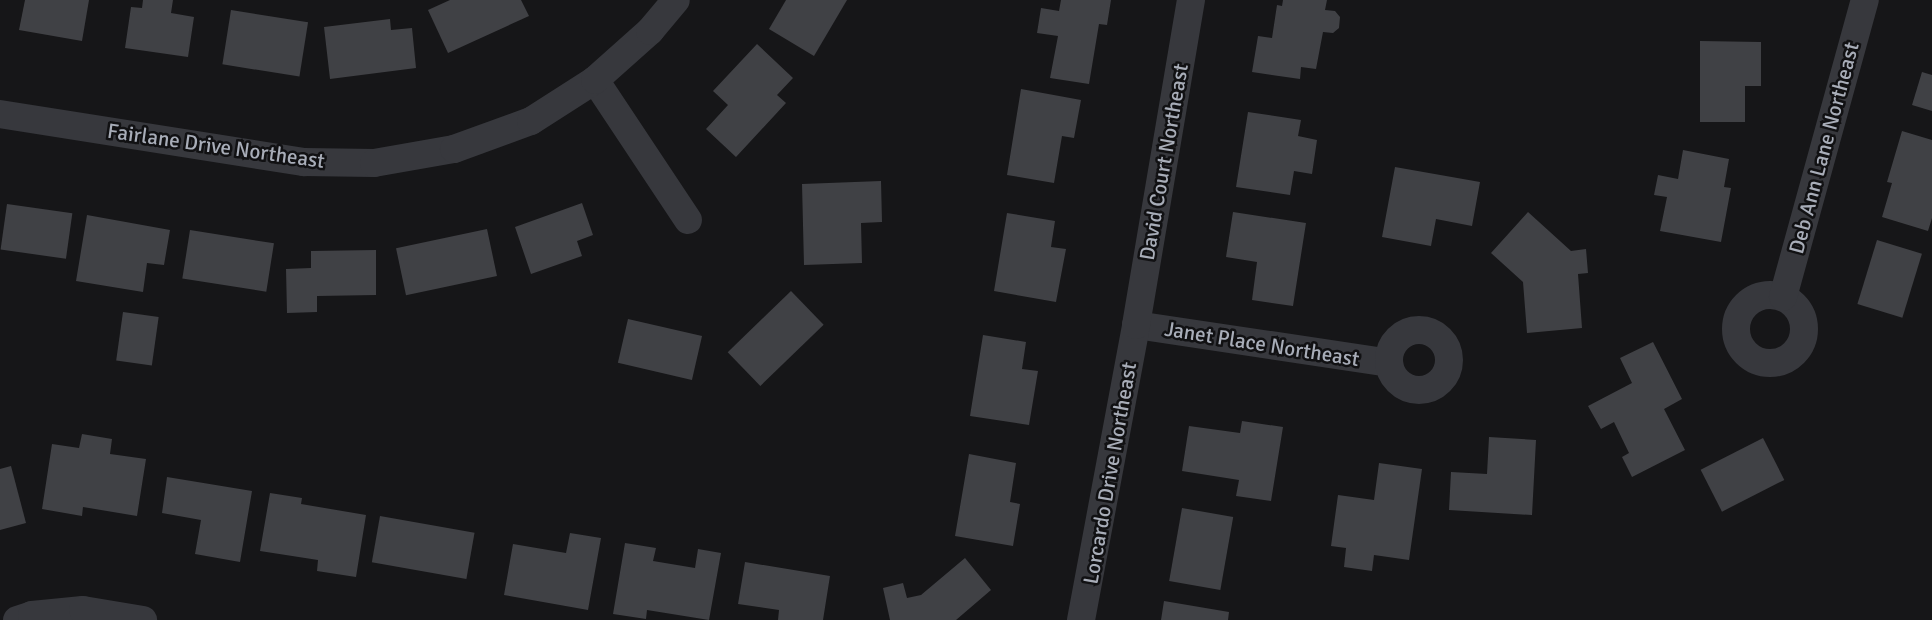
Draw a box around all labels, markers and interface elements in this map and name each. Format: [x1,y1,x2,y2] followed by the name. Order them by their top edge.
[1784,39,1864,257] street label: Deb Ann Lane Northeast
[1134,62,1194,262] street label: David Court Northeast
[106,118,326,174] street label: Fairlane Drive Northeast
[1163,316,1361,372] street label: Janet Place Northeast
[1078,360,1142,586] street label: Lorcardo Drive Northeast

